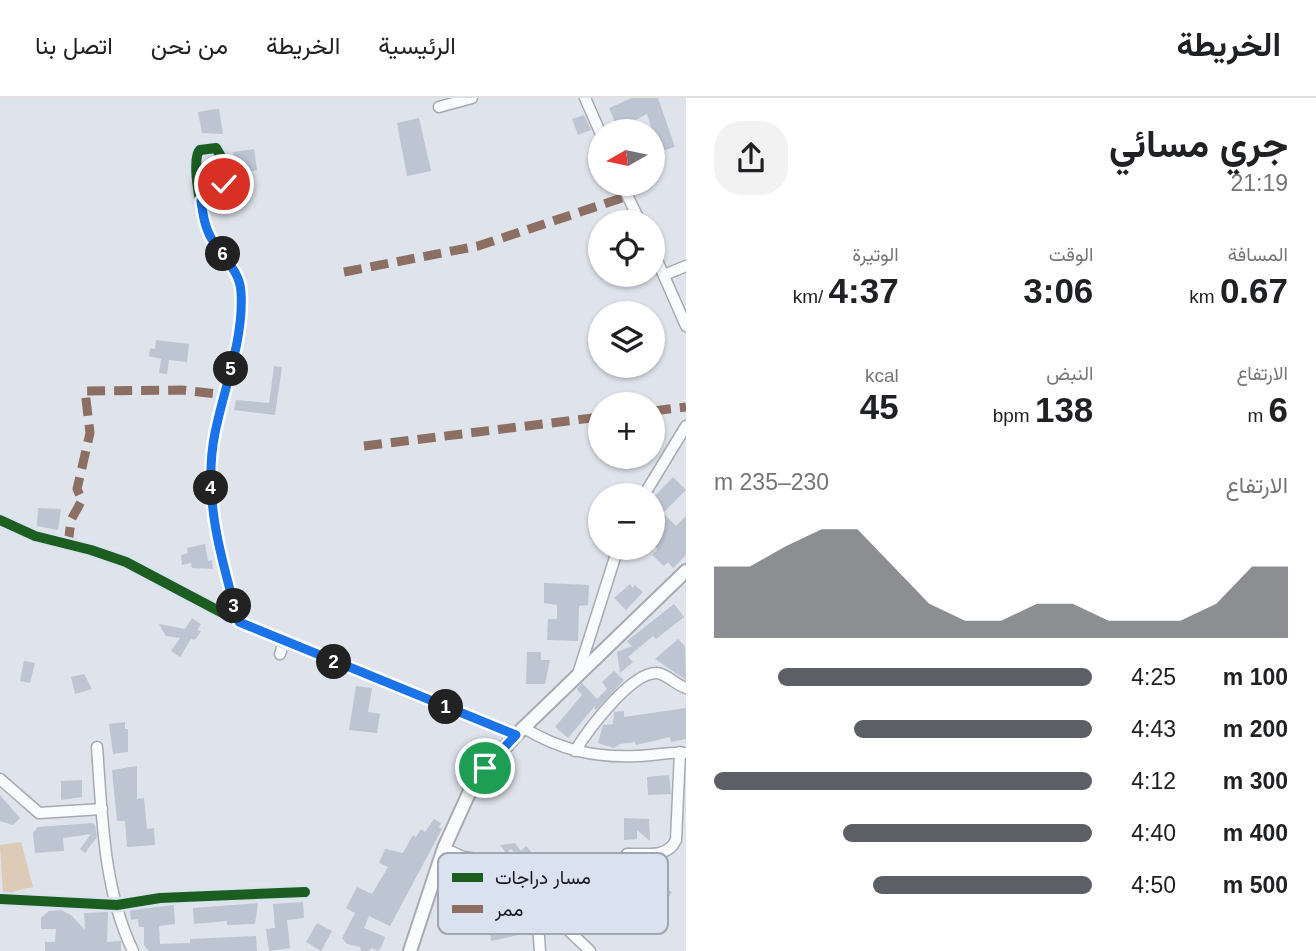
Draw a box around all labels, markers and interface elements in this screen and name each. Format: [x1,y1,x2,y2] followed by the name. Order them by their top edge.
[1177,26,1281,63] text: الخريطة
[35,32,113,59] text: اتصل بنا
[151,32,228,59] text: من نحن
[266,32,340,59] text: الخريطة
[378,32,456,59] text: الرئيسية
[588,119,665,196] north arrow
[588,119,665,560] map controls
[714,121,788,195] button: share
[1109,123,1288,165] text: جري مسائي
[194,154,254,214] pin
[205,165,243,203] icon: check
[1230,170,1288,196] text: 21:19
[588,210,665,287] button: locate
[206,236,241,272] pin: 6
[217,243,228,264] text: 6
[852,244,899,265] text: الوتيرة
[1049,244,1093,265] text: الوقت
[1228,244,1288,265] text: المسافة
[829,271,899,310] text: 4:37
[1023,271,1093,310] text: 3:06
[1220,271,1288,310] text: 0.67
[793,286,829,307] text: /km
[1189,286,1220,307] text: km
[588,301,665,378] button: layers
[214,352,248,386] pin: 5
[225,358,236,379] text: 5
[1046,363,1093,384] text: النبض
[1236,363,1288,384] text: الارتفاع
[865,365,899,386] text: kcal
[860,387,899,426] text: 45
[1035,390,1093,429] text: 138
[1269,390,1288,429] text: 6
[588,392,665,469] button: +
[993,405,1035,426] text: bpm
[1247,405,1269,426] text: m
[714,469,829,495] text: 230–235 m
[194,470,228,506] pin: 4
[1226,472,1288,498] text: الارتفاع
[205,477,216,498] text: 4
[588,483,665,560] button: −
[216,588,252,624] pin: 3
[228,595,239,616] text: 3
[316,644,352,680] pin: 2
[328,651,339,672] text: 2
[1131,664,1176,690] text: 4:25
[1223,664,1288,690] text: 100 m
[428,690,464,724] pin: 1
[440,696,451,717] text: 1
[1131,716,1176,742] text: 4:43
[1223,716,1288,742] text: 200 m
[455,738,515,798] pin
[466,749,504,787] icon: arrive
[1131,768,1176,794] text: 4:12
[1223,768,1288,794] text: 300 m
[1131,820,1176,846] text: 4:40
[1223,820,1288,846] text: 400 m
[438,853,668,934] legend
[495,867,591,889] text: مسار دراجات
[1131,872,1176,898] text: 4:50
[1223,872,1288,898] text: 500 m
[494,899,523,921] text: ممر

